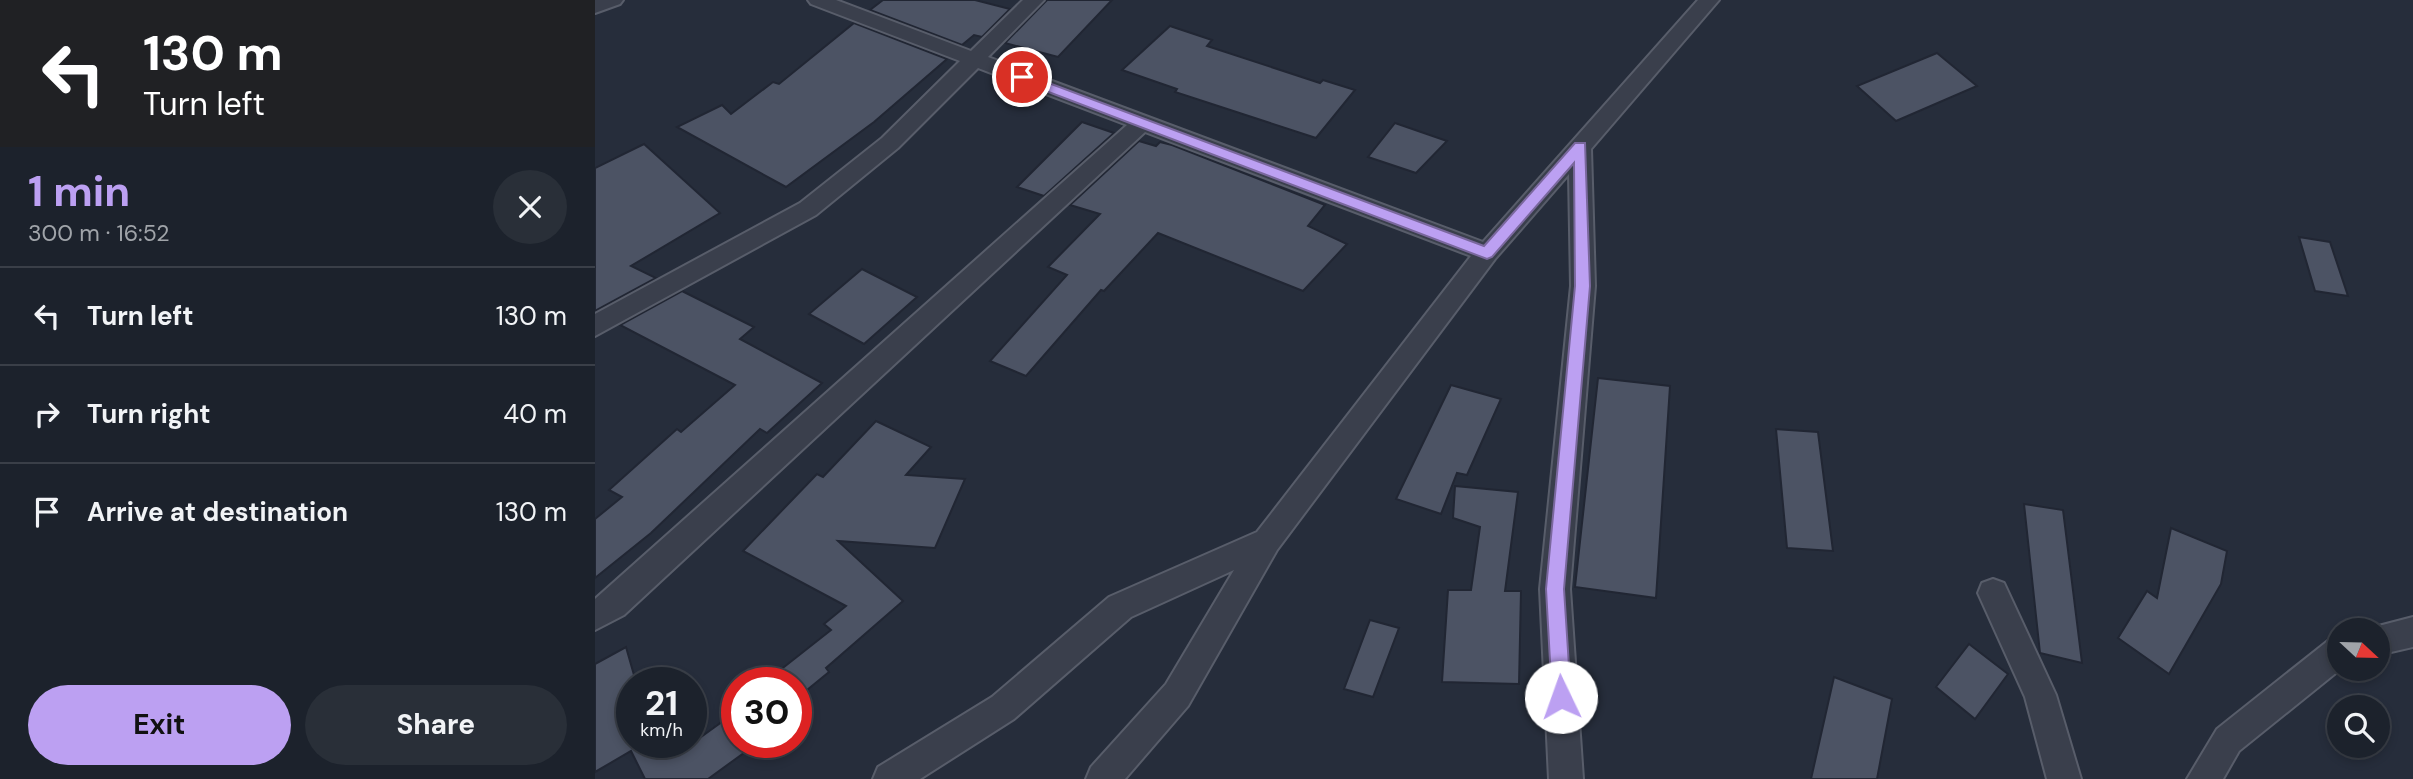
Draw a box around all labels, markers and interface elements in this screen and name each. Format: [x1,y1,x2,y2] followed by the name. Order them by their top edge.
[143,21,283,85] text: 130 m
[28,28,119,119] icon: left
[992,47,1052,107] pin
[1003,58,1041,96] icon: arrive
[143,83,265,125] text: Turn left
[28,164,130,219] text: 1 min
[493,170,567,244] button: close
[28,218,170,248] text: 300 m · 16:52
[28,297,66,335] icon: left
[87,299,194,333] text: Turn left
[496,299,567,333] text: 130 m
[28,395,66,433] icon: right
[87,397,211,431] text: Turn right
[503,397,567,431] text: 40 m
[28,493,66,531] icon: arrive
[87,495,348,529] text: Arrive at destination
[496,495,567,529] text: 130 m
[2327,618,2391,681] north arrow
[2327,618,2390,758] map controls
[1524,660,1598,734] position arrow
[721,667,812,758] speed limit sign: 30
[645,680,678,726] text: 21
[28,685,291,765] button: Exit
[305,685,567,765] button: Share
[2327,695,2390,758] button: search
[640,718,683,742] text: km/h

